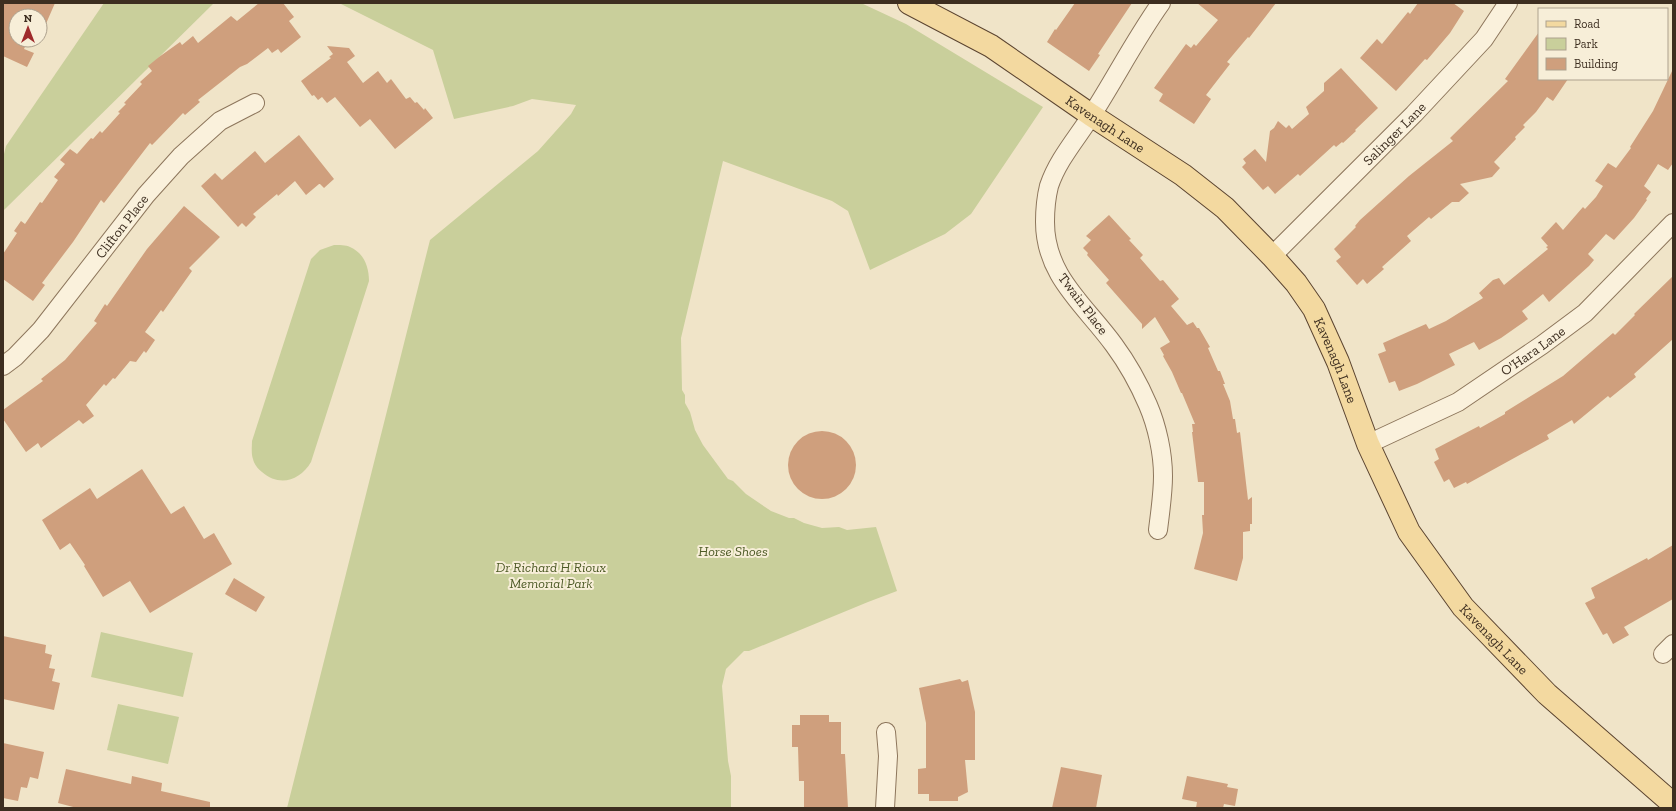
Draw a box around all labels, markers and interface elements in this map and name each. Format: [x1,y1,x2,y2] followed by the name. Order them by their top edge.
[8,8,48,48] north arrow
[1538,8,1668,80] legend
[24,12,33,25] text: N
[1574,17,1600,31] text: Road
[1574,37,1599,51] text: Park
[1574,57,1618,71] text: Building
[1062,92,1148,157] street label: Kavenagh Lane
[1359,98,1430,169] street label: Salinger Lane
[92,190,152,262] street label: Clifton Place
[1054,270,1112,338] street label: Twain Place
[1310,315,1361,406] street label: Kavenagh Lane
[1497,322,1569,379] street label: O'Hara Lane
[698,543,768,560] park label: Horse Shoes
[496,559,607,592] park label: Dr Richard H Rioux Memorial Park
[1456,600,1532,678] street label: Kavenagh Lane

